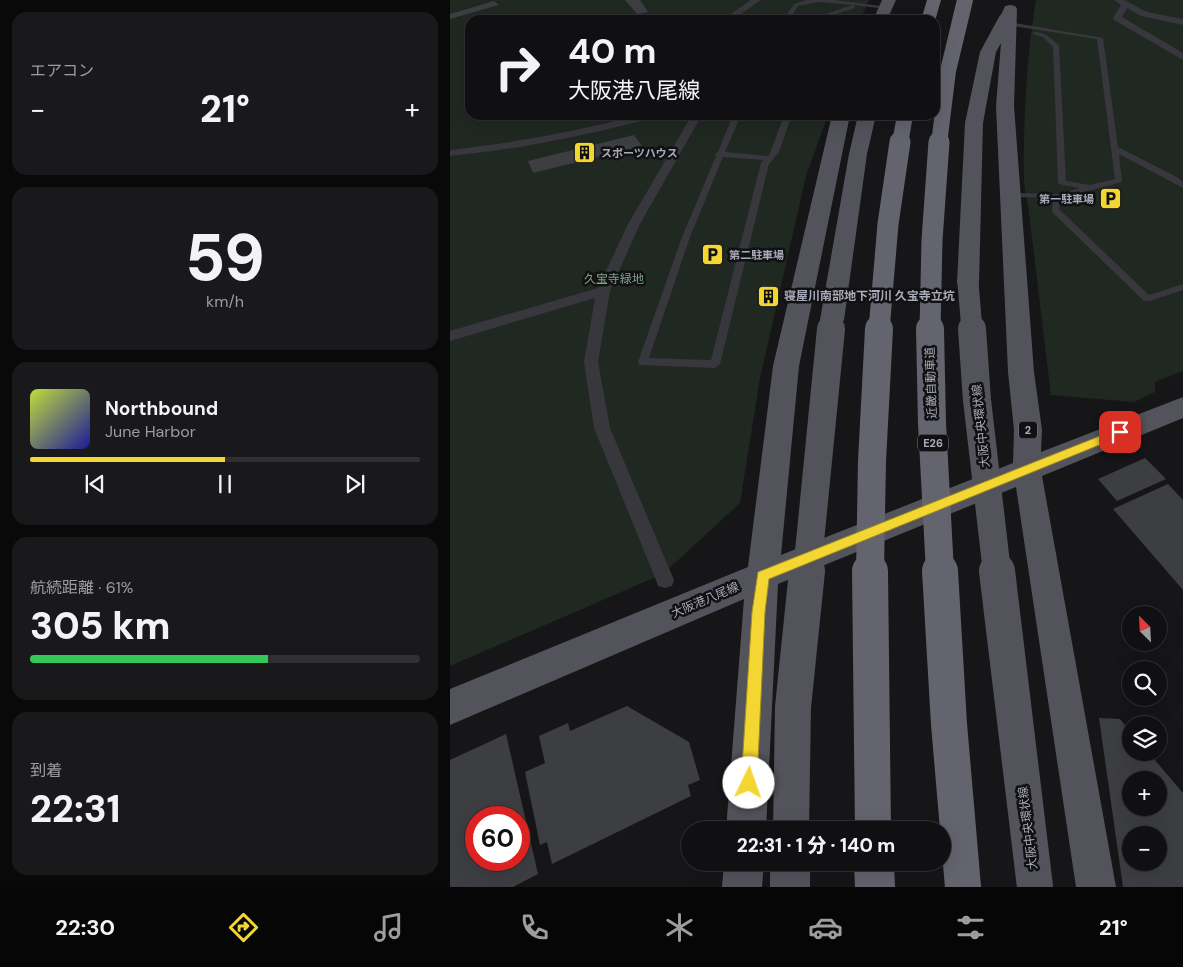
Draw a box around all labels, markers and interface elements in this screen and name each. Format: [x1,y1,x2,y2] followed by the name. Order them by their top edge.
[568,28,657,74] text: 40 m
[485,35,550,100] icon: right
[30,60,94,81] text: エアコン
[568,76,700,105] text: 大阪港八尾線
[200,84,250,134] text: 21°
[30,91,45,128] text: −
[405,91,420,128] text: +
[573,141,597,165] building icon: スポーツハウス
[601,146,678,160] place label: スポーツハウス
[1098,187,1122,211] parking icon: 第一駐車場
[1039,192,1094,206] place label: 第一駐車場
[185,216,265,300] text: 59
[701,243,725,267] parking icon: 第二駐車場
[729,248,784,262] place label: 第二駐車場
[584,271,644,287] park label: 久宝寺緑地
[756,284,780,308] building icon: 寝屋川南部地下河川 久宝寺立坑
[784,288,955,304] place label: 寝屋川南部地下河川 久宝寺立坑
[206,291,244,312] text: km/h
[922,347,940,419] street label: 近畿自動車道
[969,383,993,469] street label: 大阪中央環状線
[105,396,218,421] text: Northbound
[1099,411,1141,453] pin
[1106,418,1134,446] icon: arrive
[105,421,196,442] text: June Harbor
[1019,422,1037,438] road number: 2
[918,434,948,452] road number: E26
[81,470,109,498] icon: previous
[211,470,239,498] icon: pause
[341,470,369,498] icon: next
[30,577,133,598] text: 航続距離 · 61%
[669,579,741,621] street label: 大阪港八尾線
[30,601,171,651] text: 305 km
[1122,606,1168,651] north arrow
[1122,606,1167,871] map controls
[1122,661,1167,706] button: search
[1122,716,1167,761] button: layers
[722,756,774,808] position arrow
[30,760,62,781] text: 到着
[1122,771,1167,816] button: +
[30,784,121,834] text: 22:31
[1015,785,1041,871] street label: 大阪中央環状線
[465,806,530,871] speed limit sign: 60
[1122,826,1167,871] button: −
[737,833,895,858] text: 22:31 · 1 分 · 140 m
[226,910,261,945] icon: directions
[371,910,406,945] icon: music
[517,910,552,945] icon: phone
[662,910,697,945] icon: climate
[808,910,843,945] icon: car
[953,910,988,945] icon: filters
[55,913,115,942] text: 22:30
[1099,913,1128,942] text: 21°

